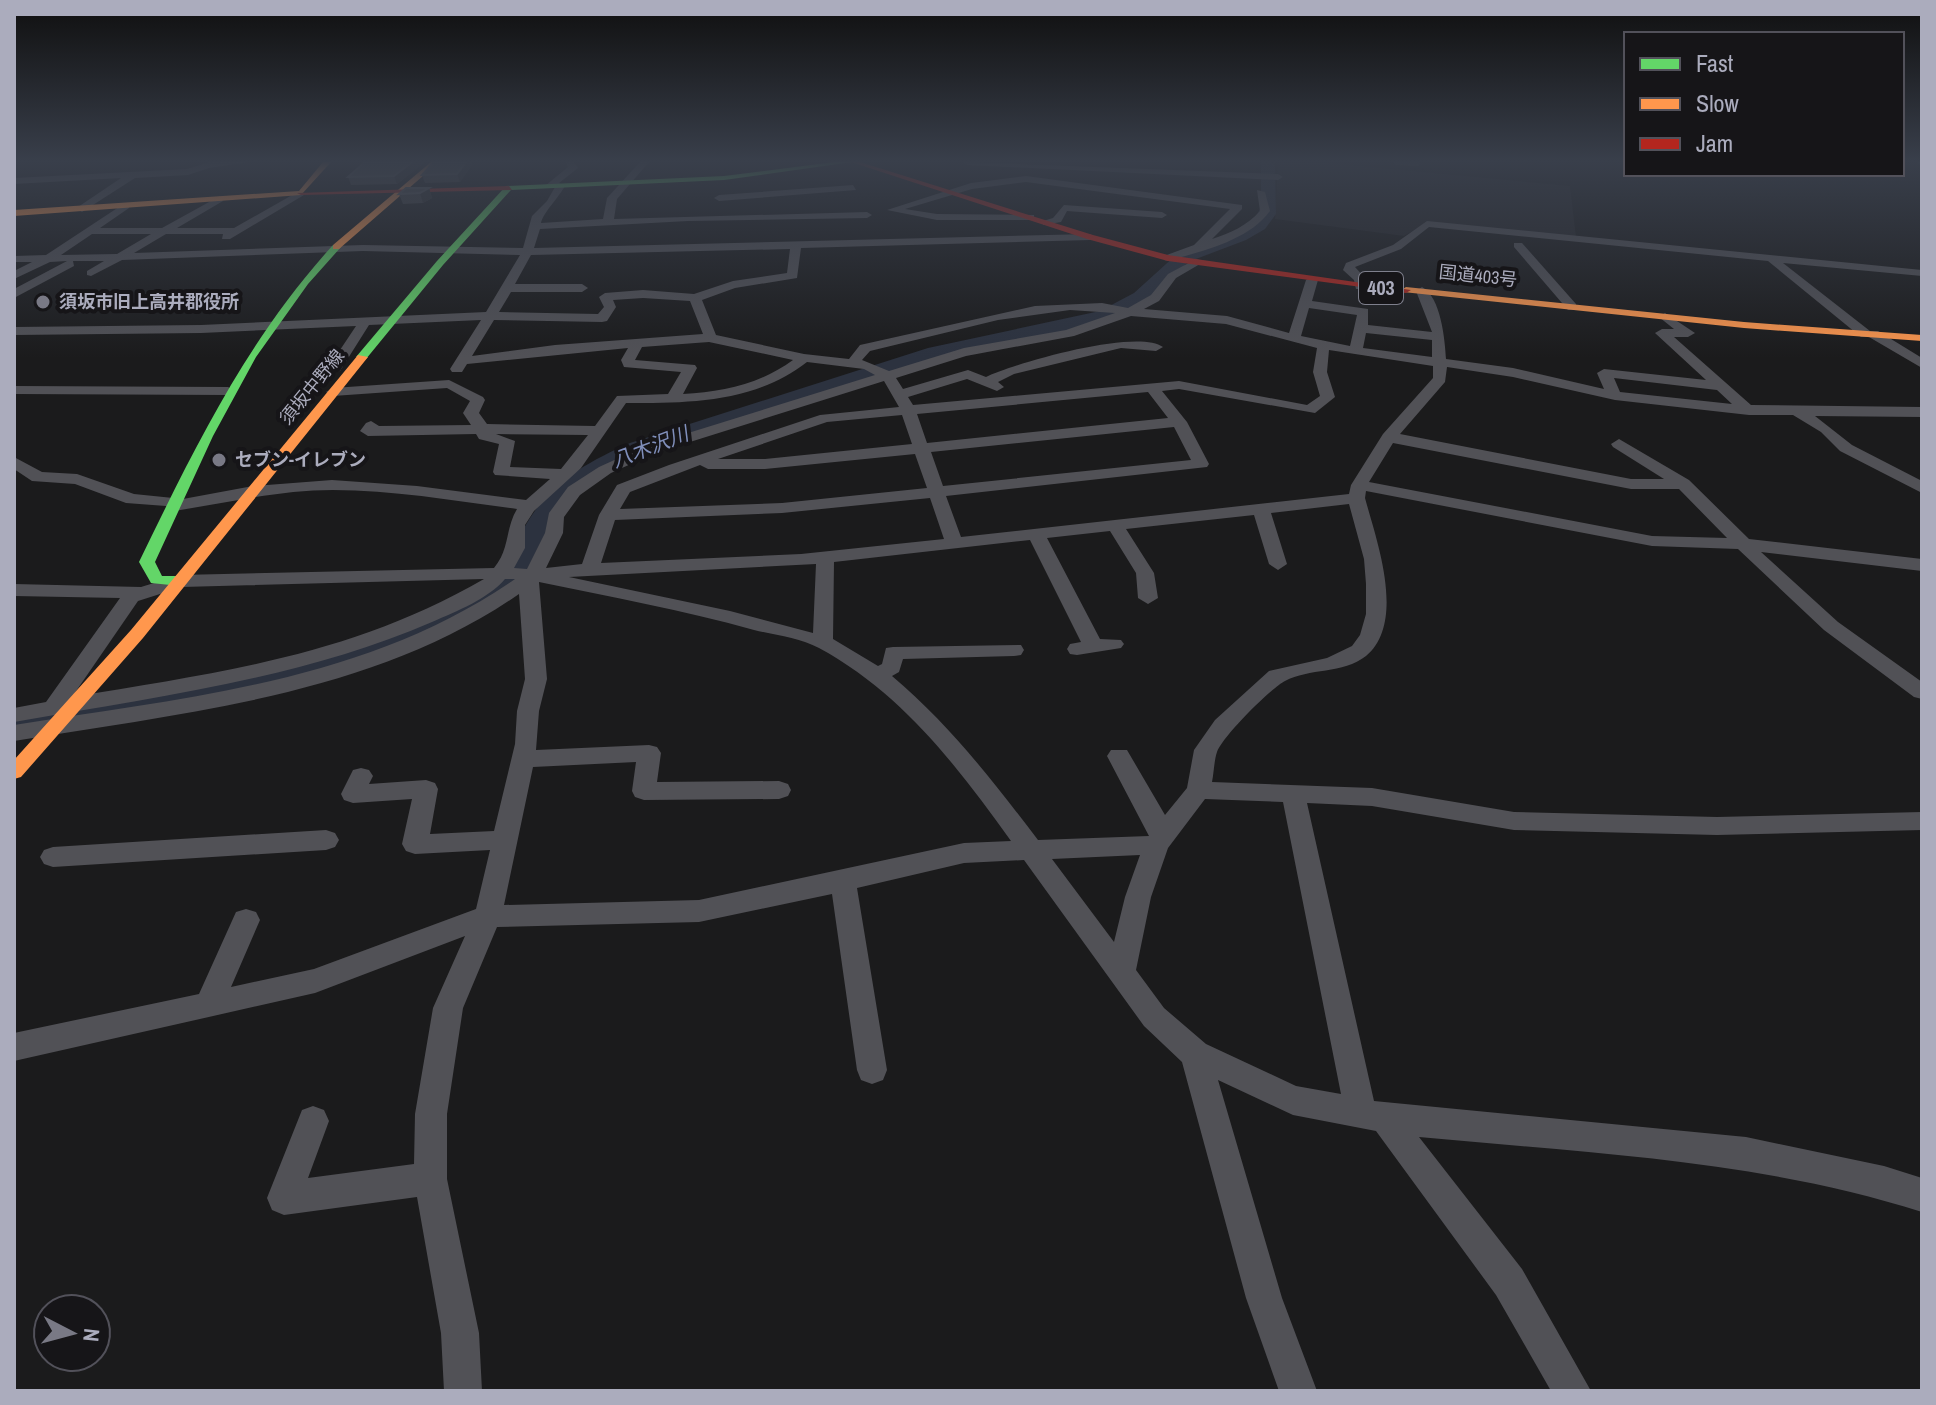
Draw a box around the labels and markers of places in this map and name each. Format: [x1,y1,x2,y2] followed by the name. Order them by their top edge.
[59,289,239,314] place label: 須坂市旧上高井郡役所
[34,293,52,311] marker: 須坂市旧上高井郡役所
[235,447,366,472] place label: セブン-イレブン
[210,451,228,469] marker: セブン-イレブン

